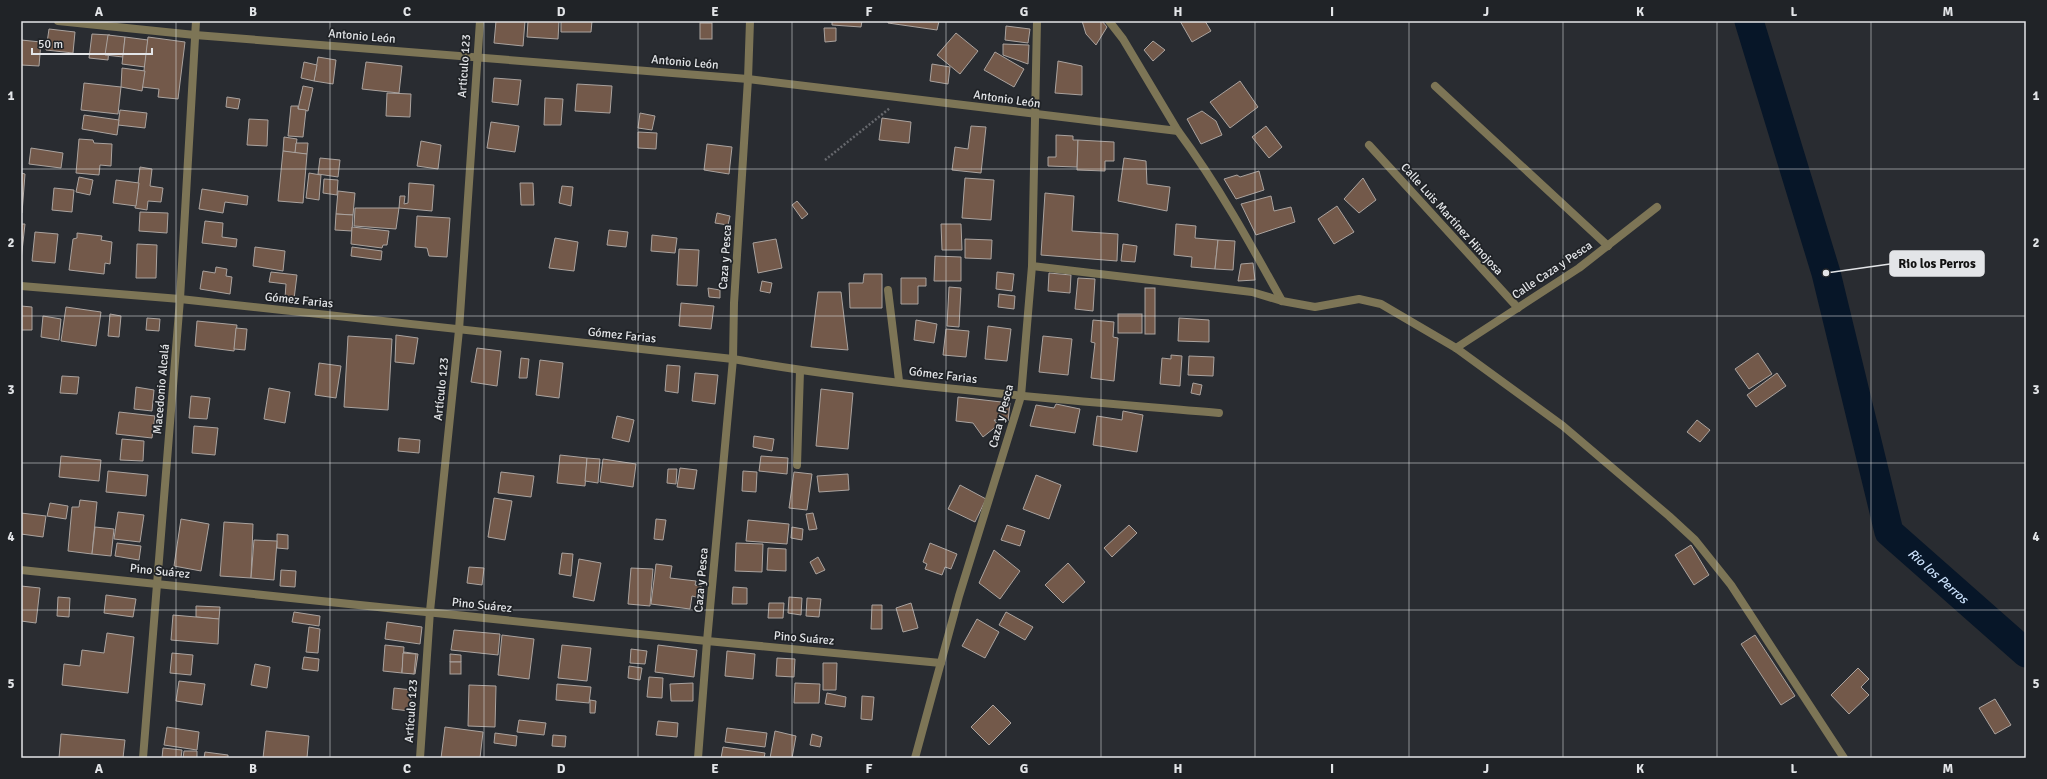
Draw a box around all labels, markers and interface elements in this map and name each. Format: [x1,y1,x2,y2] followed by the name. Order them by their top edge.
[95,4,104,20] text: A
[249,4,257,20] text: B
[403,4,411,20] text: C
[557,4,566,20] text: D
[711,4,719,20] text: E
[866,4,873,20] text: F
[1020,4,1028,20] text: G
[1174,4,1182,20] text: H
[1330,4,1334,20] text: I
[1483,4,1489,20] text: J
[1636,4,1644,20] text: K
[1791,4,1798,20] text: L
[1943,4,1954,20] text: M
[328,26,396,47] street label: Antonio León
[32,30,152,56] scale bar
[455,34,474,98] street label: Artículo 123
[38,37,63,52] text: 50 m
[651,52,719,73] street label: Antonio León
[972,87,1041,112] street label: Antonio León
[7,88,15,104] text: 1
[2032,88,2040,104] text: 1
[1397,160,1506,279] street label: Calle Luis Martínez Hinojosa
[716,224,735,290] street label: Caza y Pesca
[7,235,15,251] text: 2
[2032,235,2040,251] text: 2
[1509,238,1595,303] street label: Calle Caza y Pesca
[1890,251,1984,276] callout: Rio los Perros
[1898,256,1976,272] text: Rio los Perros
[264,289,334,312] street label: Gómez Farias
[587,324,657,347] street label: Gómez Farias
[150,343,173,435] street label: Macedonio Alcalá
[431,357,452,421] street label: Artículo 123
[908,364,978,387] street label: Gómez Farias
[7,382,15,398] text: 3
[2032,382,2040,398] text: 3
[986,383,1017,449] street label: Caza y Pesca
[7,529,15,545] text: 4
[2032,529,2040,545] text: 4
[1904,545,1972,608] water label: Rio los Perros
[691,547,712,613] street label: Caza y Pesca
[129,561,191,582] street label: Pino Suárez
[451,595,513,616] street label: Pino Suárez
[773,628,835,649] street label: Pino Suárez
[7,676,15,692] text: 5
[2032,676,2040,692] text: 5
[402,679,421,743] street label: Artículo 123
[95,761,104,777] text: A
[249,761,257,777] text: B
[403,761,411,777] text: C
[557,761,566,777] text: D
[711,761,719,777] text: E
[866,761,873,777] text: F
[1020,761,1028,777] text: G
[1174,761,1182,777] text: H
[1330,761,1334,777] text: I
[1483,761,1489,777] text: J
[1636,761,1644,777] text: K
[1791,761,1798,777] text: L
[1943,761,1954,777] text: M

